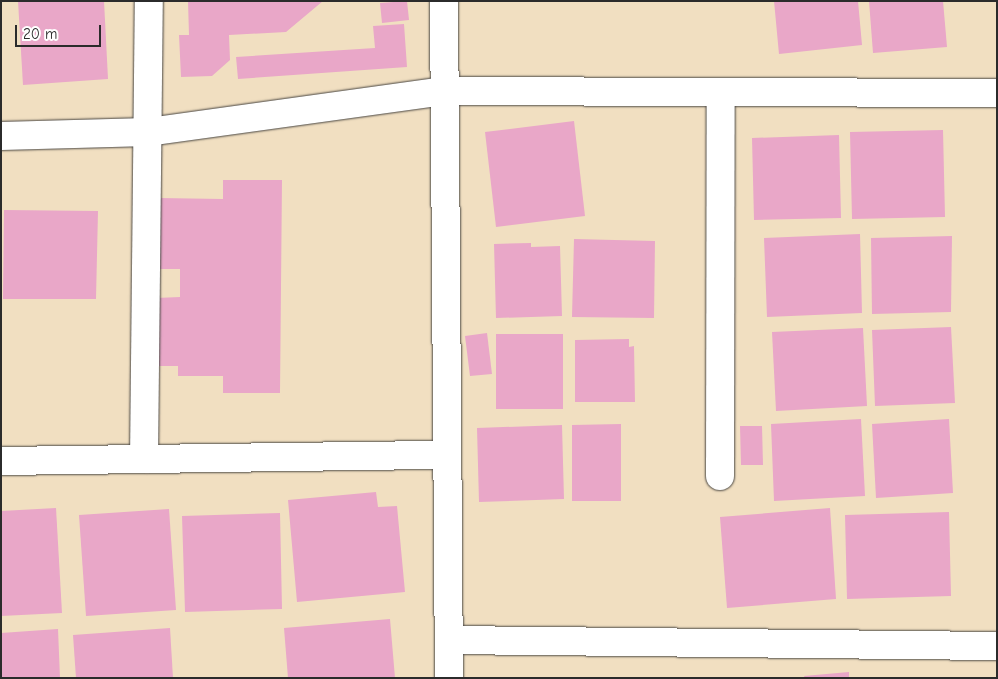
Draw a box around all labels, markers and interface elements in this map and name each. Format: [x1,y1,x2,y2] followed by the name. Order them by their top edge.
[18,15,104,47] scale bar
[23,25,57,43] text: 20 m

